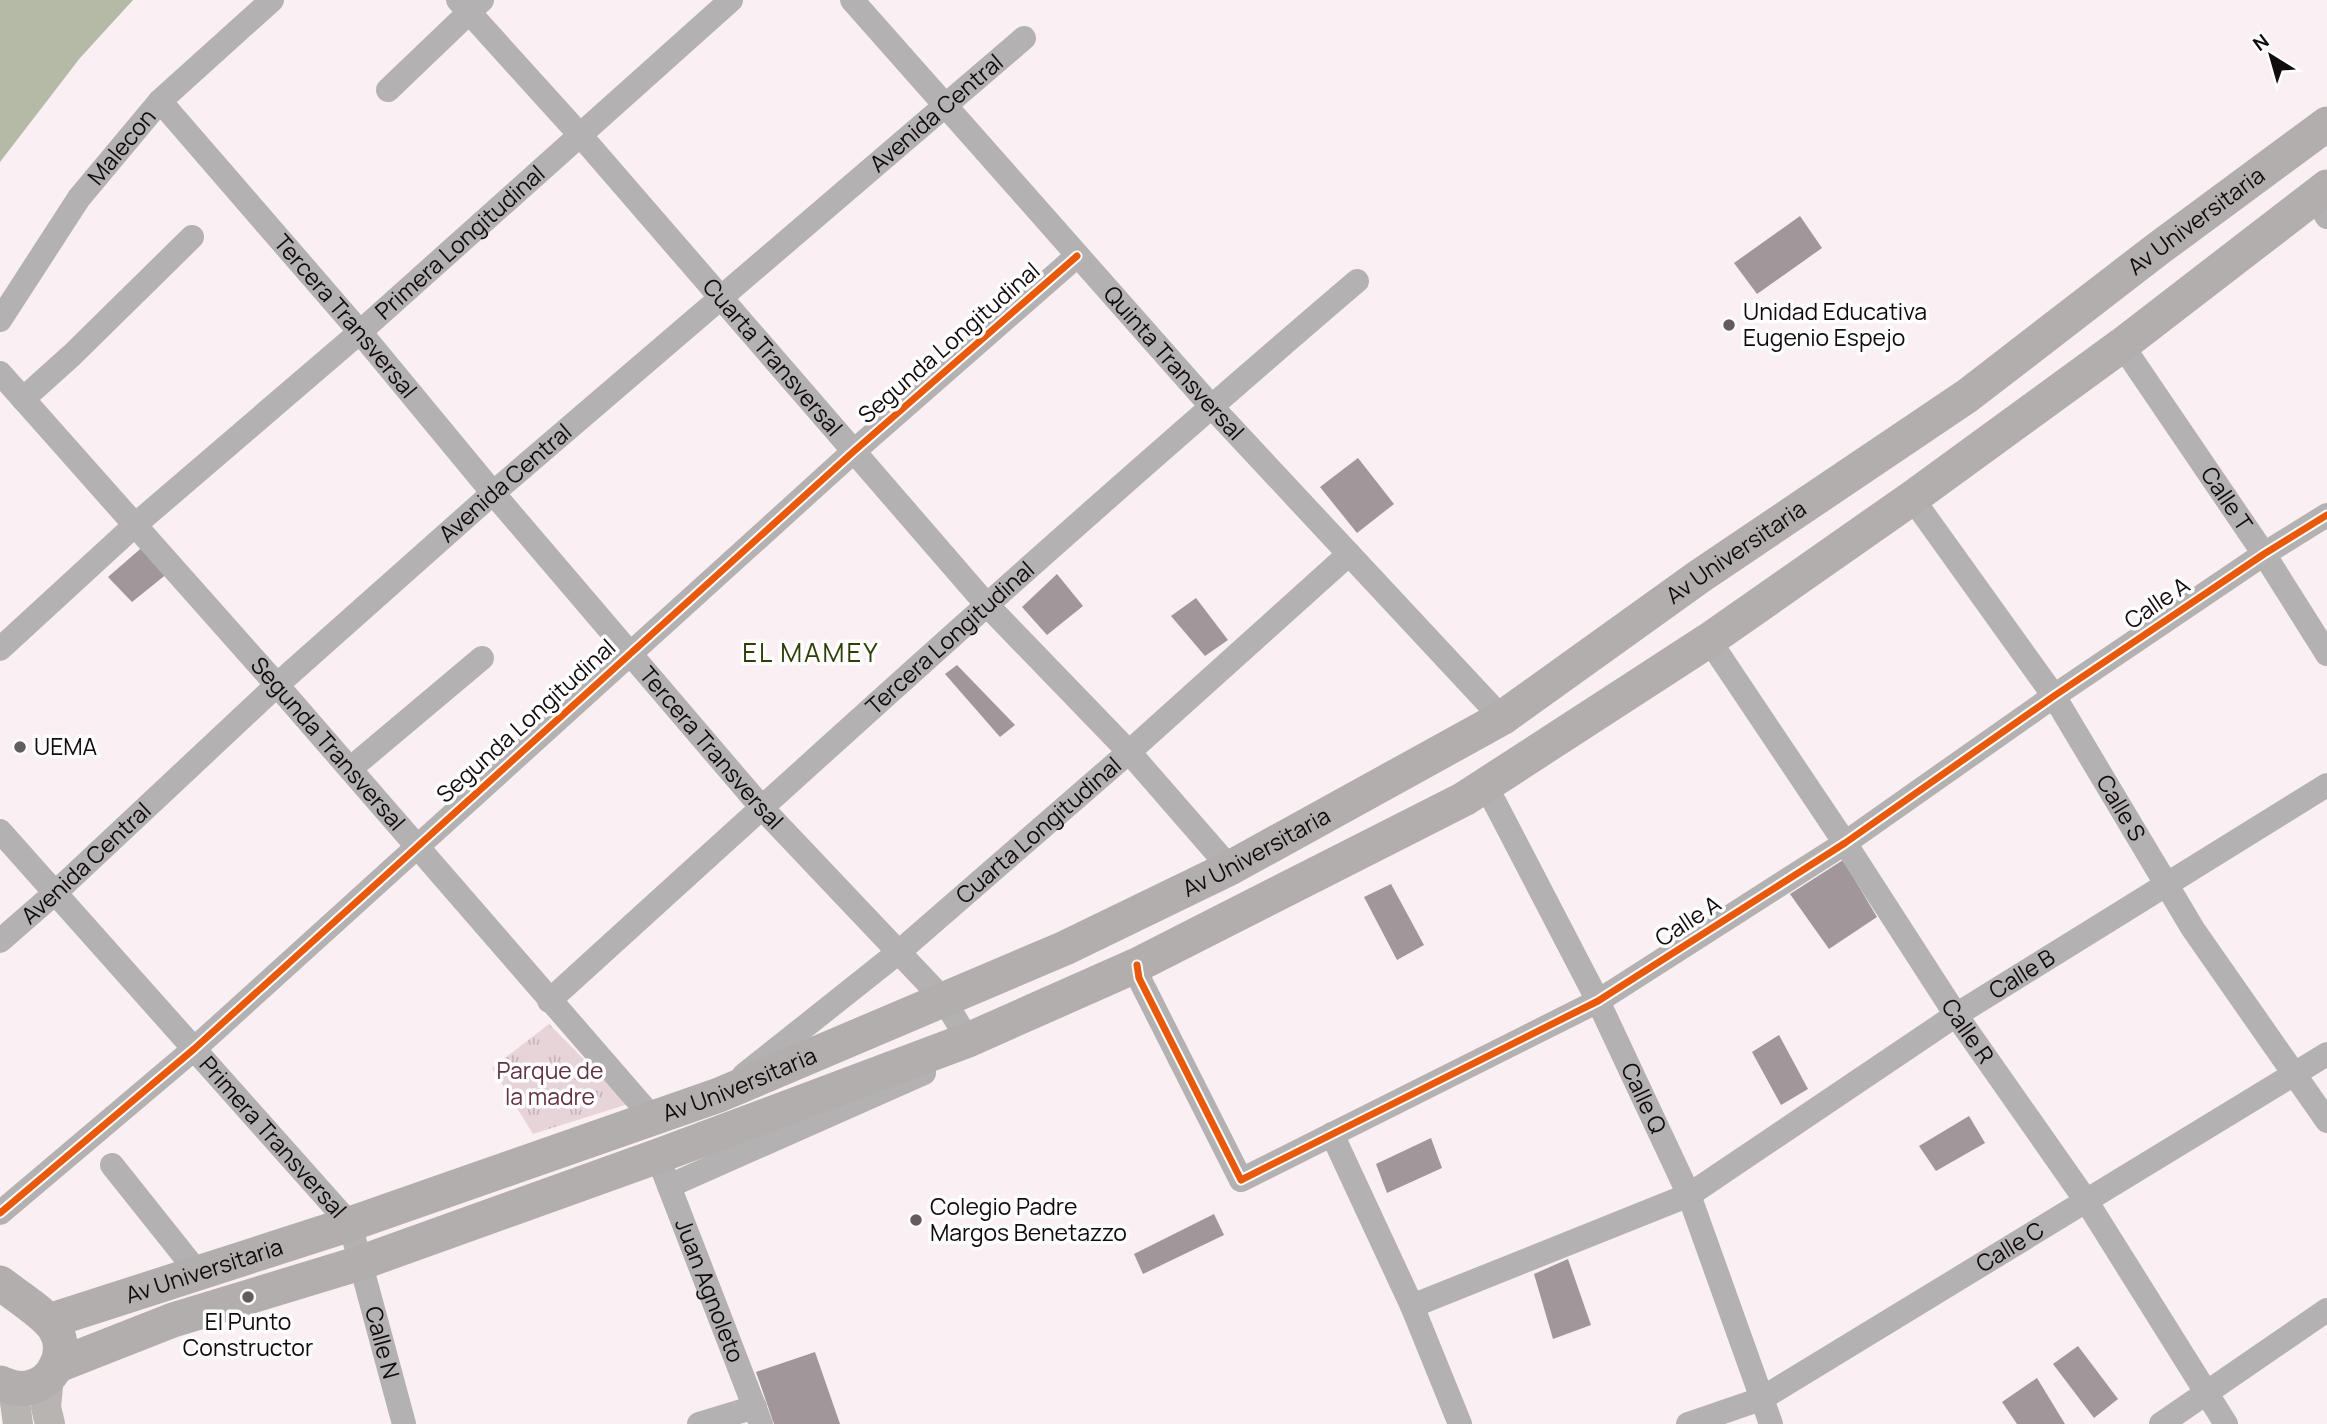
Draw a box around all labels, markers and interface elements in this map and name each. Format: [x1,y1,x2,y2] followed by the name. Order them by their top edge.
[2236,21,2306,91] north arrow
[2247,28,2274,57] text: N
[862,46,1009,179] street label: Avenida Central
[80,101,162,191] street label: Malecon
[368,157,551,326] street label: Primera Longitudinal
[2120,159,2271,282] street label: Av Universitaria
[267,227,425,404] street label: Tercera Transversal
[851,254,1046,430] street label: Segunda Longitudinal
[696,271,850,442] street label: Cuarta Transversal
[1097,278,1252,447] street label: Quinta Transversal
[1743,295,1927,353] place label: Unidad Educativa Eugenio Espejo
[1721,317,1737,333] marker: Unidad Educativa Eugenio Espejo
[431,416,578,549] street label: Avenida Central
[2194,460,2261,537] street label: Calle T
[1659,492,1812,611] street label: Av Universitaria
[858,553,1041,721] street label: Tercera Longitudinal
[2117,568,2196,636] street label: Calle A
[429,631,622,809] street label: Segunda Longitudinal
[742,634,880,670] district label: EL MAMEY
[244,649,413,837] street label: Segunda Transversal
[633,659,791,836] street label: Tercera Transversal
[34,730,98,762] place label: UEMA
[12,739,28,755] marker: UEMA
[948,749,1128,911] street label: Cuarta Longitudinal
[2089,768,2154,847] street label: Calle S
[13,794,157,931] street label: Avenida Central
[1176,799,1336,904] street label: Av Universitaria
[1648,887,1727,953] street label: Calle A
[1982,941,2061,1006] street label: Calle B
[1935,992,2002,1070] street label: Calle R
[658,1038,821,1129] street label: Av Universitaria
[193,1049,354,1224] street label: Primera Transversal
[497,1054,603,1112] park label: Parque de la madre
[1614,1057,1675,1138] street label: Calle Q
[930,1190,1127,1248] place label: Colegio Padre Margos Benetazzo
[908,1212,924,1228] marker: Colegio Padre Margos Benetazzo
[1970,1213,2050,1279] street label: Calle C
[668,1214,753,1367] street label: Juan Agnoleto
[121,1230,287,1310] street label: Av Universitaria
[240,1289,256,1305] marker: El Punto Constructor
[358,1302,408,1382] street label: Calle N
[183,1305,313,1363] place label: El Punto Constructor

